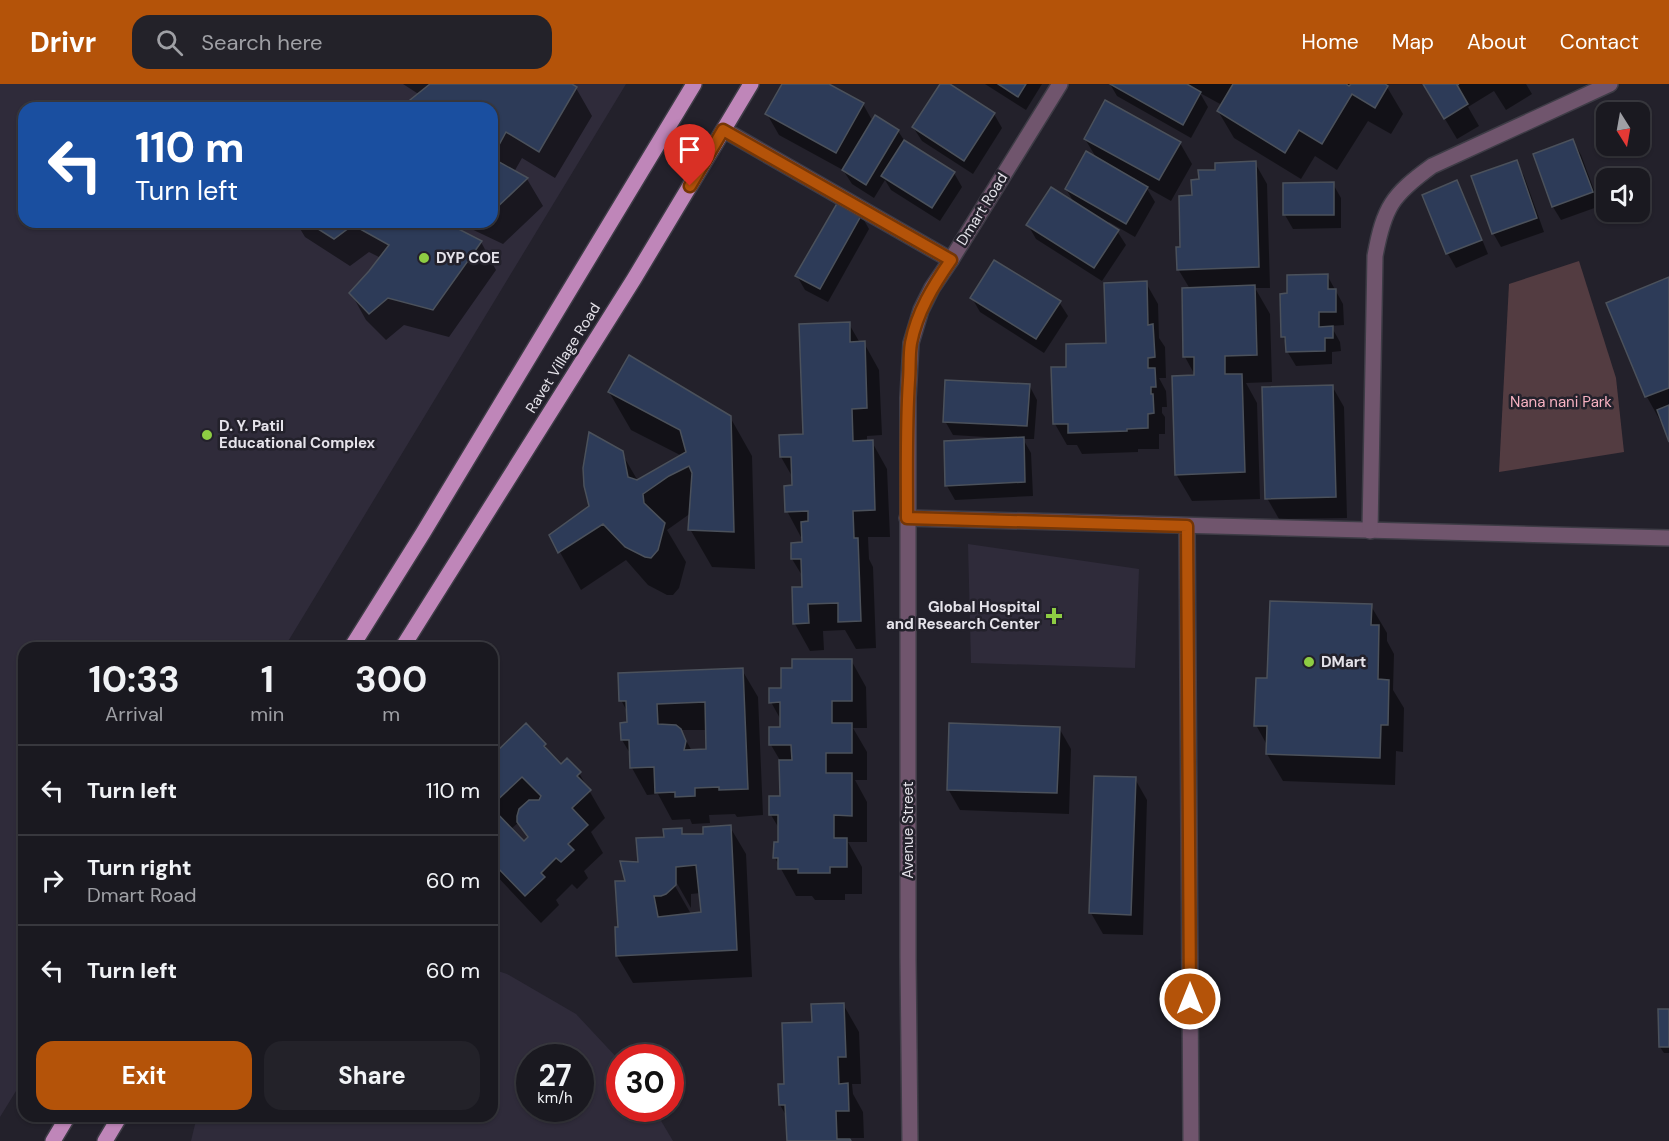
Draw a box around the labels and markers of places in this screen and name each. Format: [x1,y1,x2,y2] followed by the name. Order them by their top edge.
[664,124,715,186] pin
[436,248,500,268] place label: DYP COE
[417,251,431,265] marker: DYP COE
[219,416,376,453] place label: D. Y. Patil Educational Complex
[200,428,214,442] marker: D. Y. Patil Educational Complex
[886,597,1040,634] place label: Global Hospital and Research Center
[1045,607,1063,625] marker: Global Hospital and Research Center
[1321,652,1366,672] place label: DMart
[1302,655,1316,669] marker: DMart

